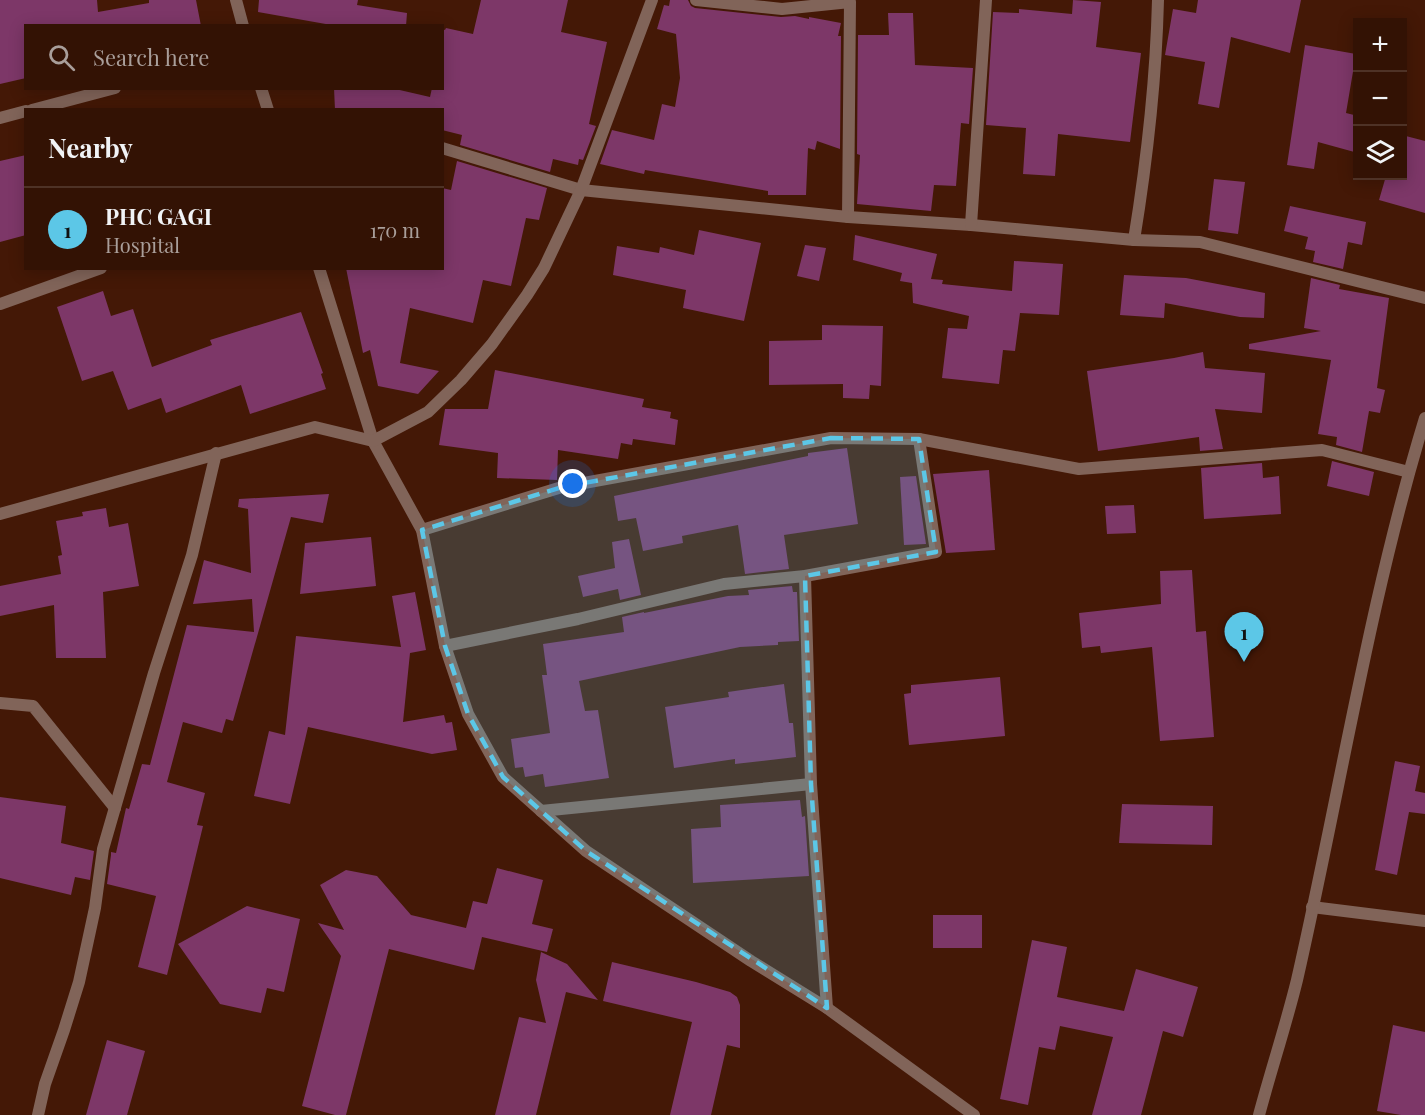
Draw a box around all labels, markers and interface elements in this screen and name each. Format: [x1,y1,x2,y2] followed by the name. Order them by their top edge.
[1353,18,1407,180] map controls
[1353,18,1407,72] button: +
[24,24,444,90] search box
[45,41,78,74] icon: search
[93,42,209,72] text: Search here
[1353,72,1407,126] button: −
[1353,126,1407,180] button: layers
[48,130,133,165] text: Nearby
[105,201,212,231] text: PHC GAGI
[64,216,71,243] text: 1
[370,216,420,243] text: 170 m
[105,231,180,258] text: Hospital
[558,469,587,498] your location
[1224,612,1264,662] pin: 1

